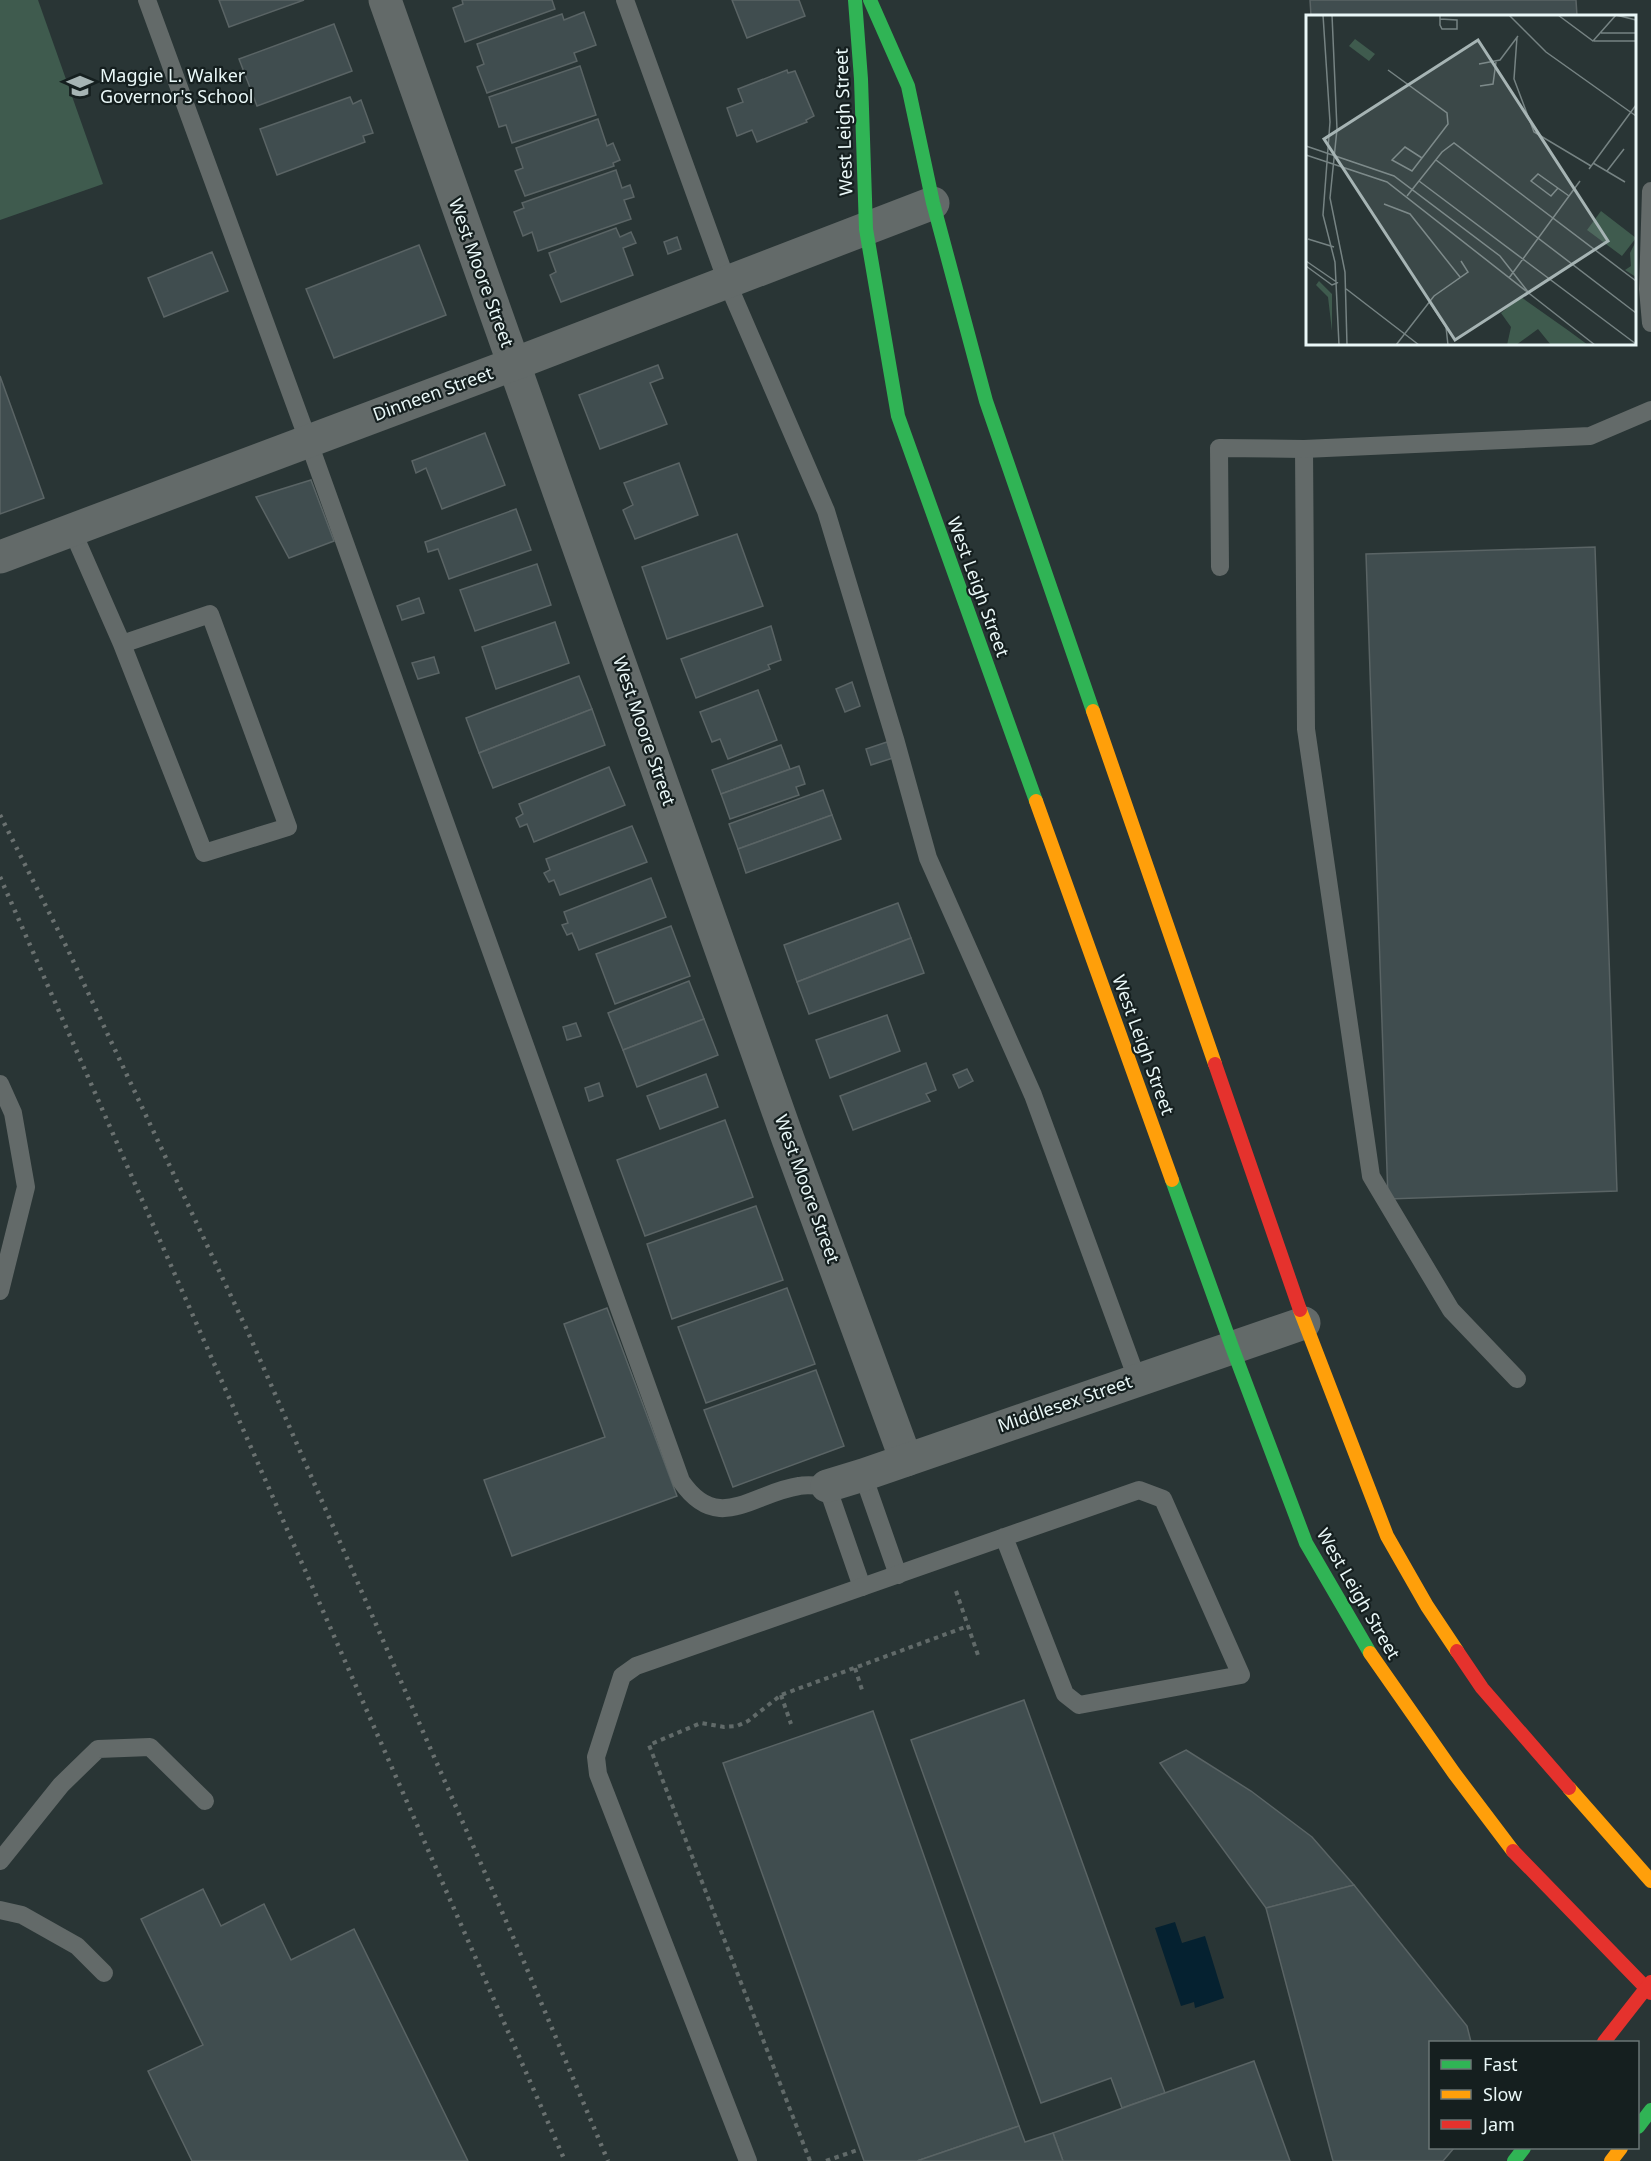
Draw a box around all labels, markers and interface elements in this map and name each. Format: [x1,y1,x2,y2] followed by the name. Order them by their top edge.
[1306,15,1636,345] inset map
[828,47,858,196] street label: West Leigh Street
[100,63,253,108] place label: Maggie L. Walker Governor's School
[65,71,95,101] school or university icon: Maggie L. Walker Governor's School
[444,195,520,351] street label: West Moore Street
[369,360,497,426] street label: Dinneen Street
[942,513,1016,661] street label: West Leigh Street
[608,653,682,809] street label: West Moore Street
[1107,971,1181,1119] street label: West Leigh Street
[770,1111,846,1267] street label: West Moore Street
[994,1369,1136,1437] street label: Middlesex Street
[1312,1524,1406,1664] street label: West Leigh Street
[1429,2041,1639,2149] legend
[1483,2052,1518,2076] text: Fast
[1483,2082,1522,2106] text: Slow
[1481,2112,1515,2136] text: Jam

